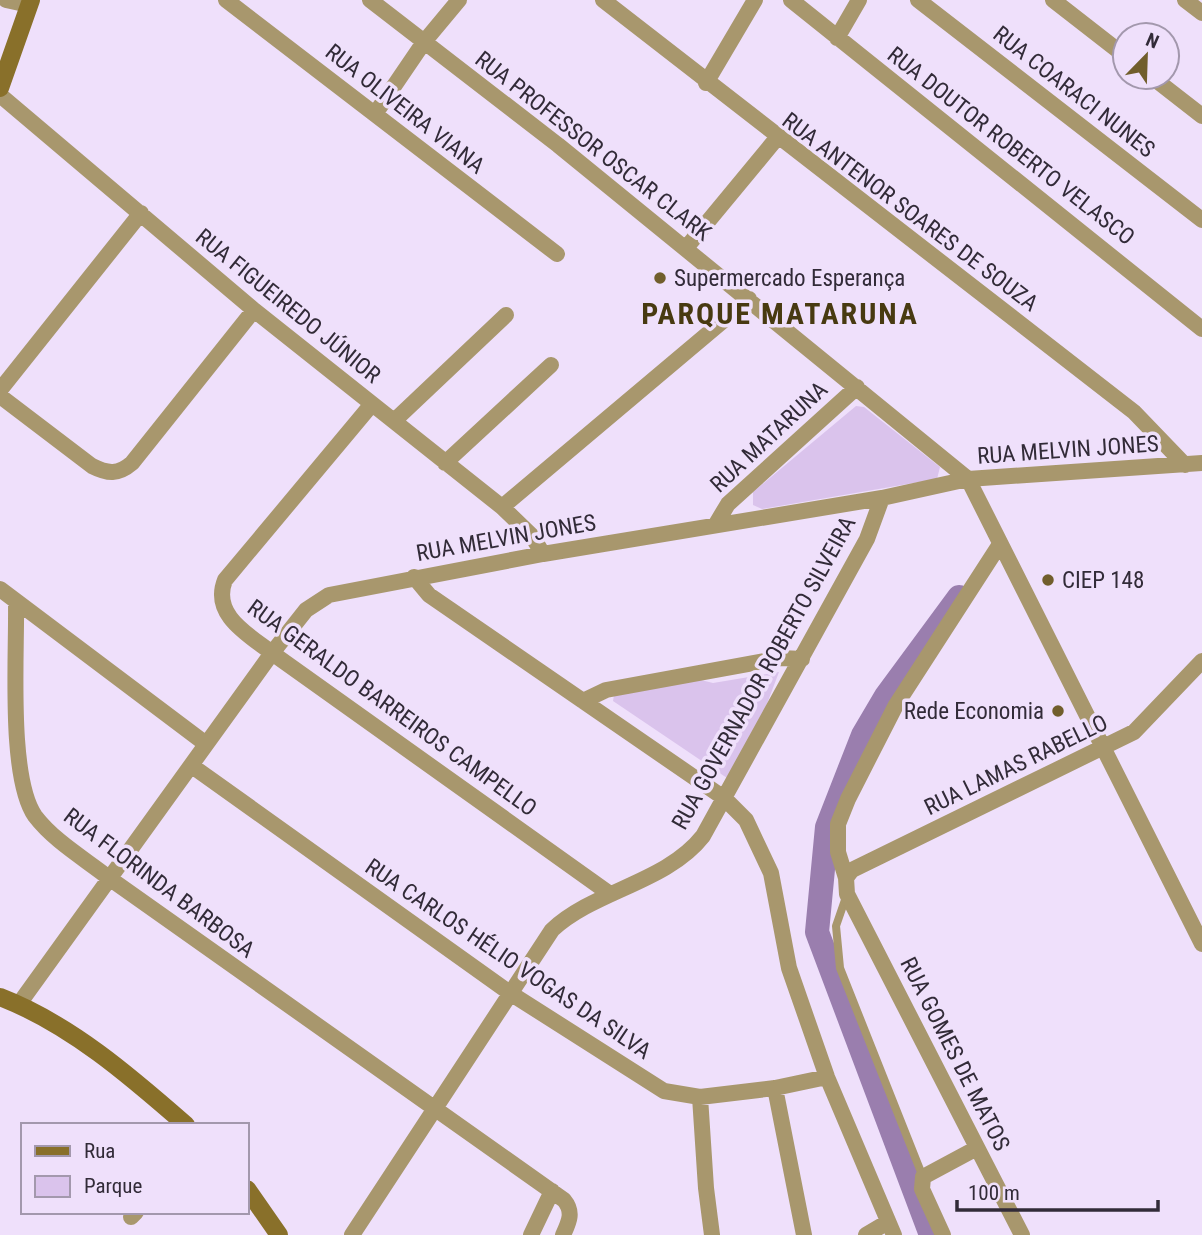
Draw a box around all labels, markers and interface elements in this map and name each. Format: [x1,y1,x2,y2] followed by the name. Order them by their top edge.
[988,20,1160,164] street label: RUA COARACI NUNES
[1111,21,1181,91] north arrow
[320,38,490,180] street label: RUA OLIVEIRA VIANA
[882,41,1140,251] street label: RUA DOUTOR ROBERTO VELASCO
[470,46,717,247] street label: RUA PROFESSOR OSCAR CLARK
[777,107,1043,317] street label: RUA ANTENOR SOARES DE SOUZA
[190,222,386,389] street label: RUA FIGUEIREDO JÚNIOR
[674,265,905,292] place label: Supermercado Esperança
[652,270,668,286] marker: Supermercado Esperança
[641,296,919,331] district label: PARQUE MATARUNA
[705,376,833,498] street label: RUA MATARUNA
[976,430,1160,470] street label: RUA MELVIN JONES
[414,509,598,567] street label: RUA MELVIN JONES
[666,512,862,834] street label: RUA GOVERNADOR ROBERTO SILVEIRA
[1062,567,1144,594] place label: CIEP 148
[1040,572,1056,588] marker: CIEP 148
[242,594,542,822] street label: RUA GERALDO BARREIROS CAMPELLO
[904,698,1044,725] place label: Rede Economia
[1050,703,1066,719] marker: Rede Economia
[920,709,1112,821] street label: RUA LAMAS RABELLO
[58,802,260,964] street label: RUA FLORINDA BARBOSA
[360,852,657,1065] street label: RUA CARLOS HÉLIO VOGAS DA SILVA
[895,953,1015,1155] street label: RUA GOMES DE MATOS
[21,1123,248,1214] legend
[84,1139,115,1163] text: Rua
[957,1168,1158,1212] scale bar
[84,1174,142,1198] text: Parque
[968,1181,1020,1205] text: 100 m

